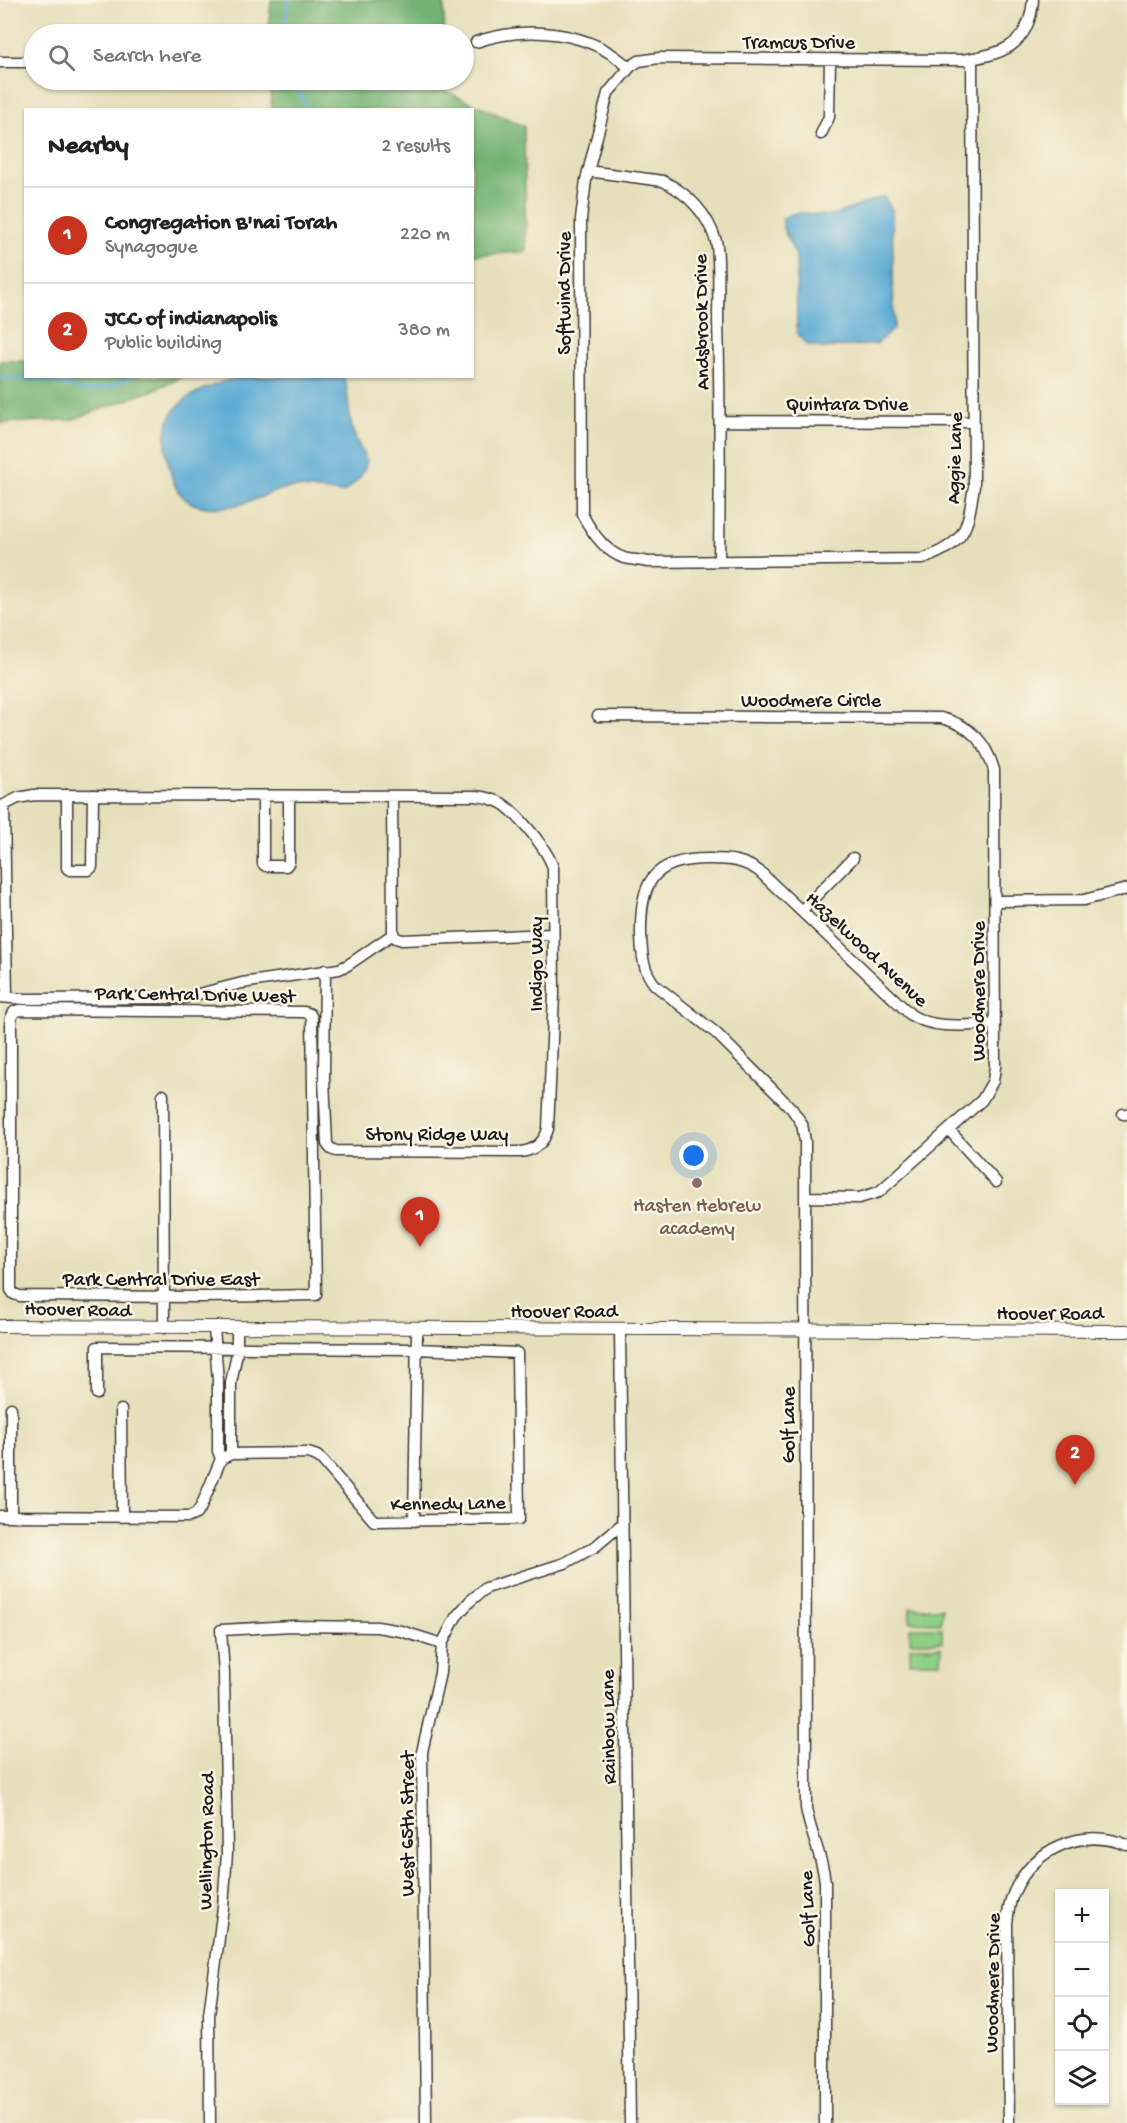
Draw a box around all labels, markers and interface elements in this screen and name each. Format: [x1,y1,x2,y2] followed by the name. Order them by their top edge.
[24,24,474,90] search box
[742,33,856,56] street label: Tramcus Drive
[45,41,78,74] icon: search
[93,44,201,70] text: Search here
[48,132,129,163] text: Nearby
[381,136,450,159] text: 2 results
[105,211,337,237] text: Congregation B'nai Torah
[63,224,72,247] text: 1
[400,224,450,247] text: 220 m
[555,231,578,355] street label: Softwind Drive
[105,237,198,260] text: Synagogue
[691,253,716,390] street label: Andsbrook Drive
[105,307,277,333] text: JCC of indianapolis
[63,320,72,343] text: 2
[398,320,450,343] text: 380 m
[105,333,222,356] text: Public building
[786,395,909,418] street label: Quintara Drive
[943,411,970,505] street label: Aggie Lane
[741,691,882,714] street label: Woodmere Circle
[800,888,932,1014] street label: Hazelwood Avenue
[527,916,550,1011] street label: Indigo Way
[969,920,992,1061] street label: Woodmere Drive
[94,983,297,1010] street label: Park Central Drive West
[366,1125,509,1148] street label: Stony Ridge Way
[679,1141,708,1170] your location
[690,1176,704,1190] marker: Hasten Hebrew academy
[633,1196,761,1242] place label: Hasten Hebrew academy
[400,1198,440,1247] pin: 1
[62,1270,261,1293] street label: Park Central Drive East
[24,1299,134,1324] street label: Hoover Road
[511,1302,620,1325] street label: Hoover Road
[997,1304,1106,1327] street label: Hoover Road
[779,1386,802,1463] street label: Golf Lane
[1056,1436,1094,1485] pin: 2
[390,1493,507,1518] street label: Kennedy Lane
[598,1669,623,1785] street label: Rainbow Lane
[398,1750,421,1897] street label: West 65th Street
[196,1770,221,1910] street label: Wellington Road
[797,1870,822,1948] street label: Golf Lane
[1055,1889,1109,2105] map controls
[1055,1889,1109,1943] button: +
[982,1912,1007,2053] street label: Woodmere Drive
[1055,1943,1109,1997] button: −
[1055,1997,1109,2051] button: locate
[1055,2051,1109,2105] button: layers

